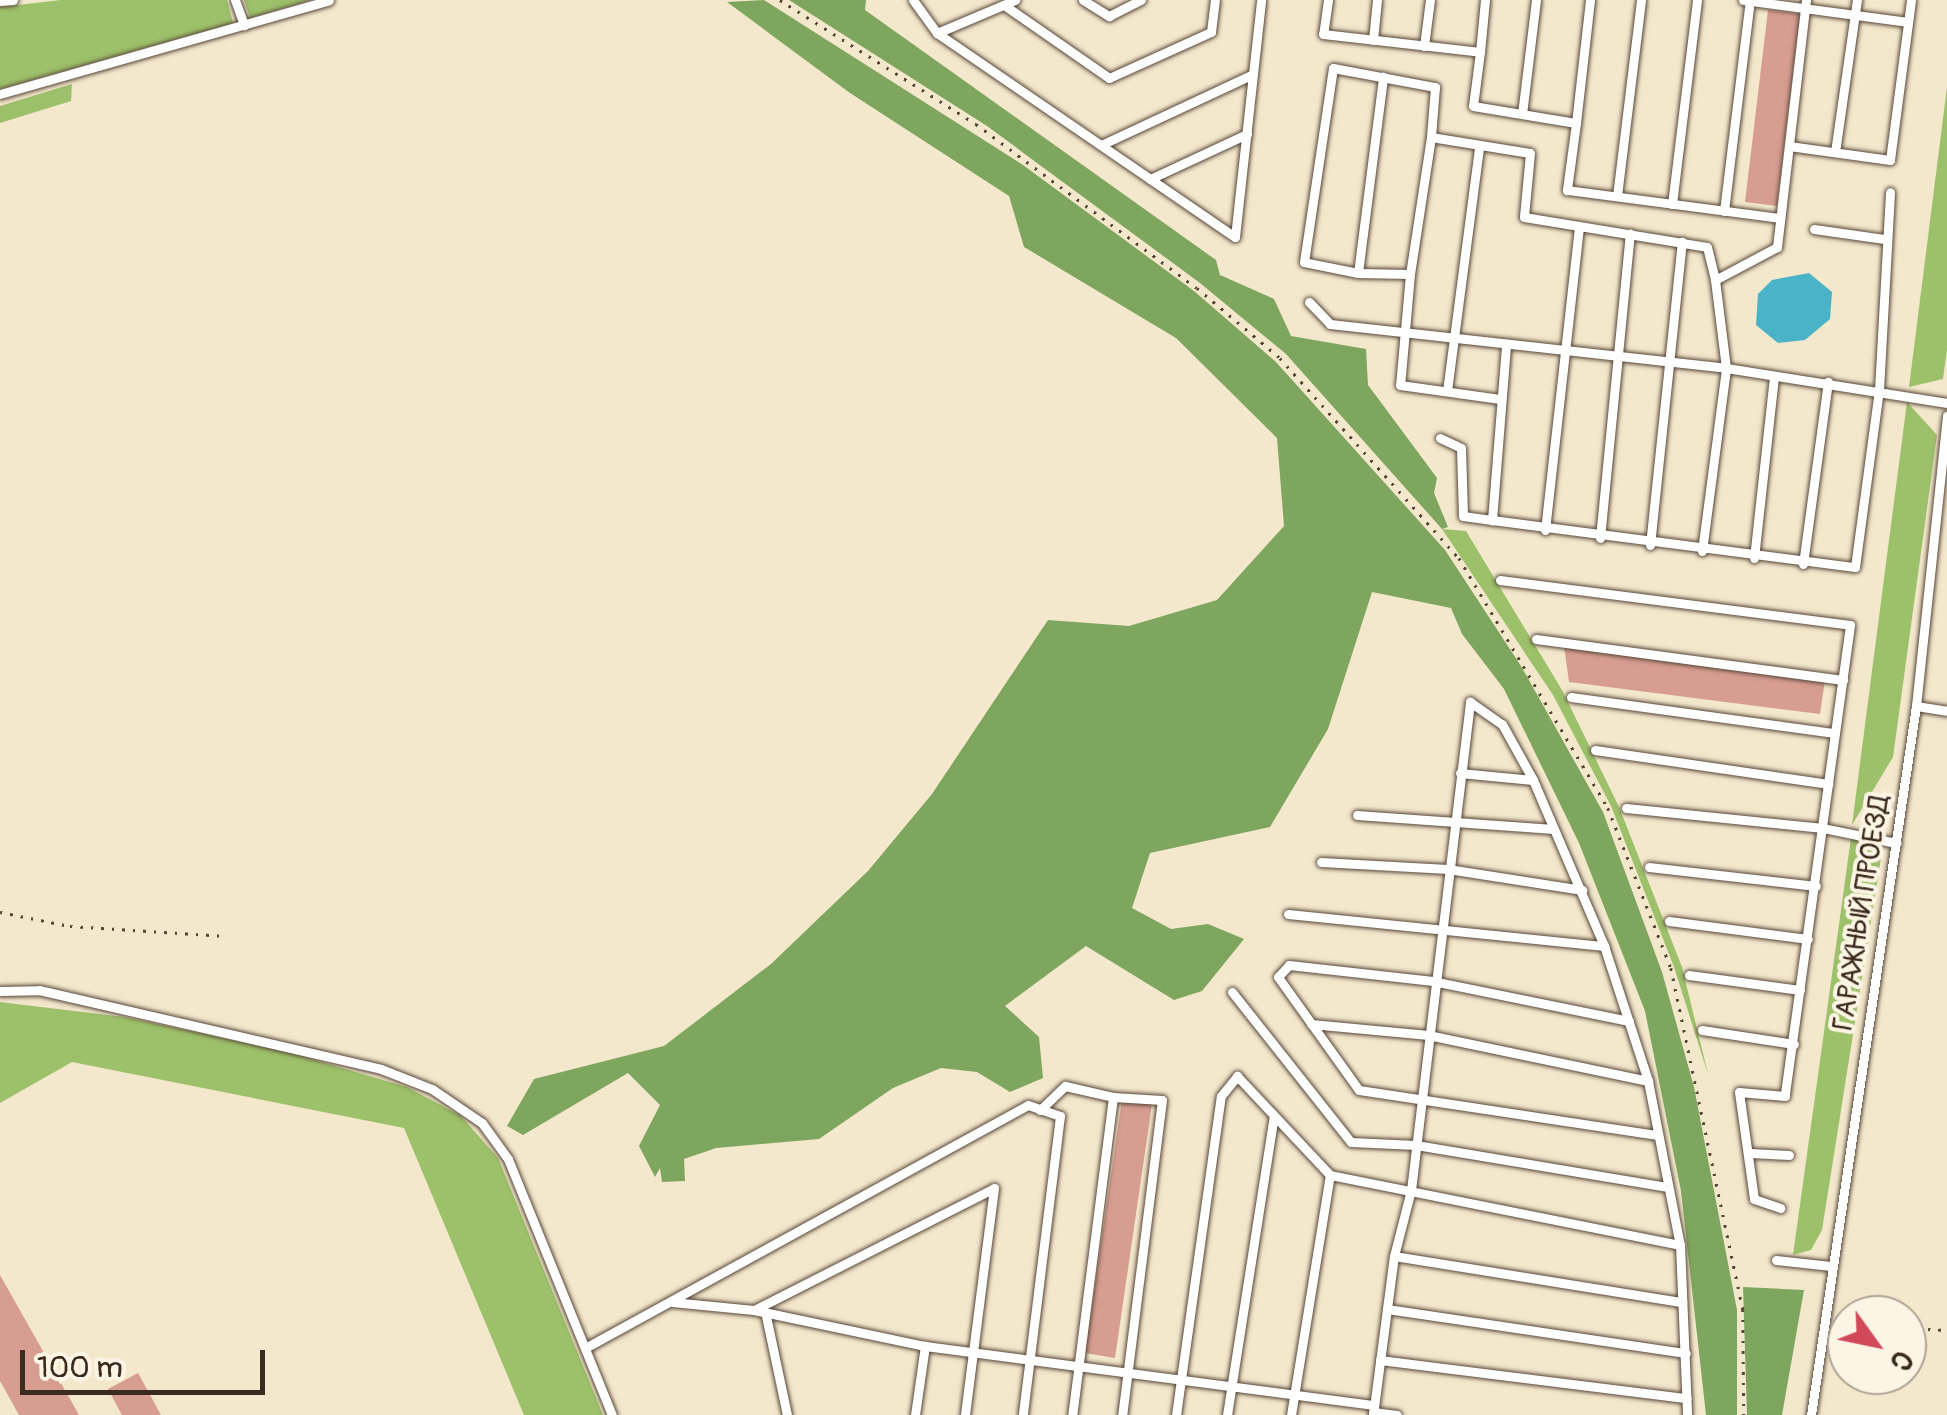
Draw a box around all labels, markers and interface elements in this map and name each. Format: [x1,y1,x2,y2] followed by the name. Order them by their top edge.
[1827,793,1897,1033] street label: ГАРАЖНЫЙ ПРОЕЗД
[1827,1295,1927,1395] north arrow
[25,1330,270,1392] scale bar
[1882,1344,1920,1377] text: С
[37,1349,123,1386] text: 100 m

